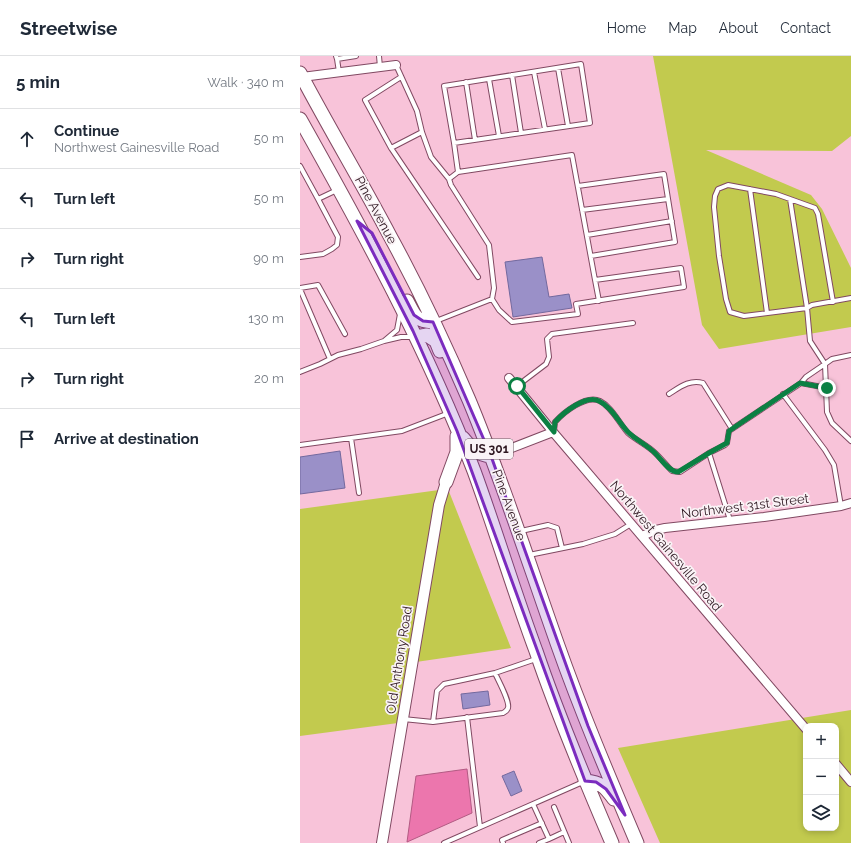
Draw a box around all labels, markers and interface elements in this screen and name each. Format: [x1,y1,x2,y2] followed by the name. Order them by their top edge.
[20,17,117,39] text: Streetwise
[607,20,646,36] text: Home
[668,20,697,36] text: Map
[719,20,758,36] text: About
[780,20,831,36] text: Contact
[16,72,60,92] text: 5 min
[207,75,284,90] text: Walk · 340 m
[54,122,119,140] text: Continue
[16,128,38,150] icon: ahead
[254,131,284,146] text: 50 m
[54,140,219,155] text: Northwest Gainesville Road
[352,174,400,247] street label: Pine Avenue
[16,188,38,210] icon: left
[54,190,115,208] text: Turn left
[254,191,284,206] text: 50 m
[16,248,38,270] icon: right
[54,250,124,268] text: Turn right
[253,251,284,266] text: 90 m
[16,308,38,330] icon: left
[54,310,115,328] text: Turn left
[248,311,284,326] text: 130 m
[16,368,38,390] icon: right
[54,370,124,388] text: Turn right
[254,371,284,386] text: 20 m
[508,377,526,395] route start
[818,379,836,397] route end
[16,428,38,450] icon: arrive
[54,430,199,448] text: Arrive at destination
[465,439,513,459] road number: US 301
[489,467,529,543] street label: Pine Avenue
[607,478,725,614] street label: Northwest Gainesville Road
[680,491,810,521] street label: Northwest 31st Street
[383,605,415,715] street label: Old Anthony Road
[803,723,839,831] map controls
[803,723,839,759] button: +
[803,759,839,795] button: −
[803,795,839,831] button: layers

